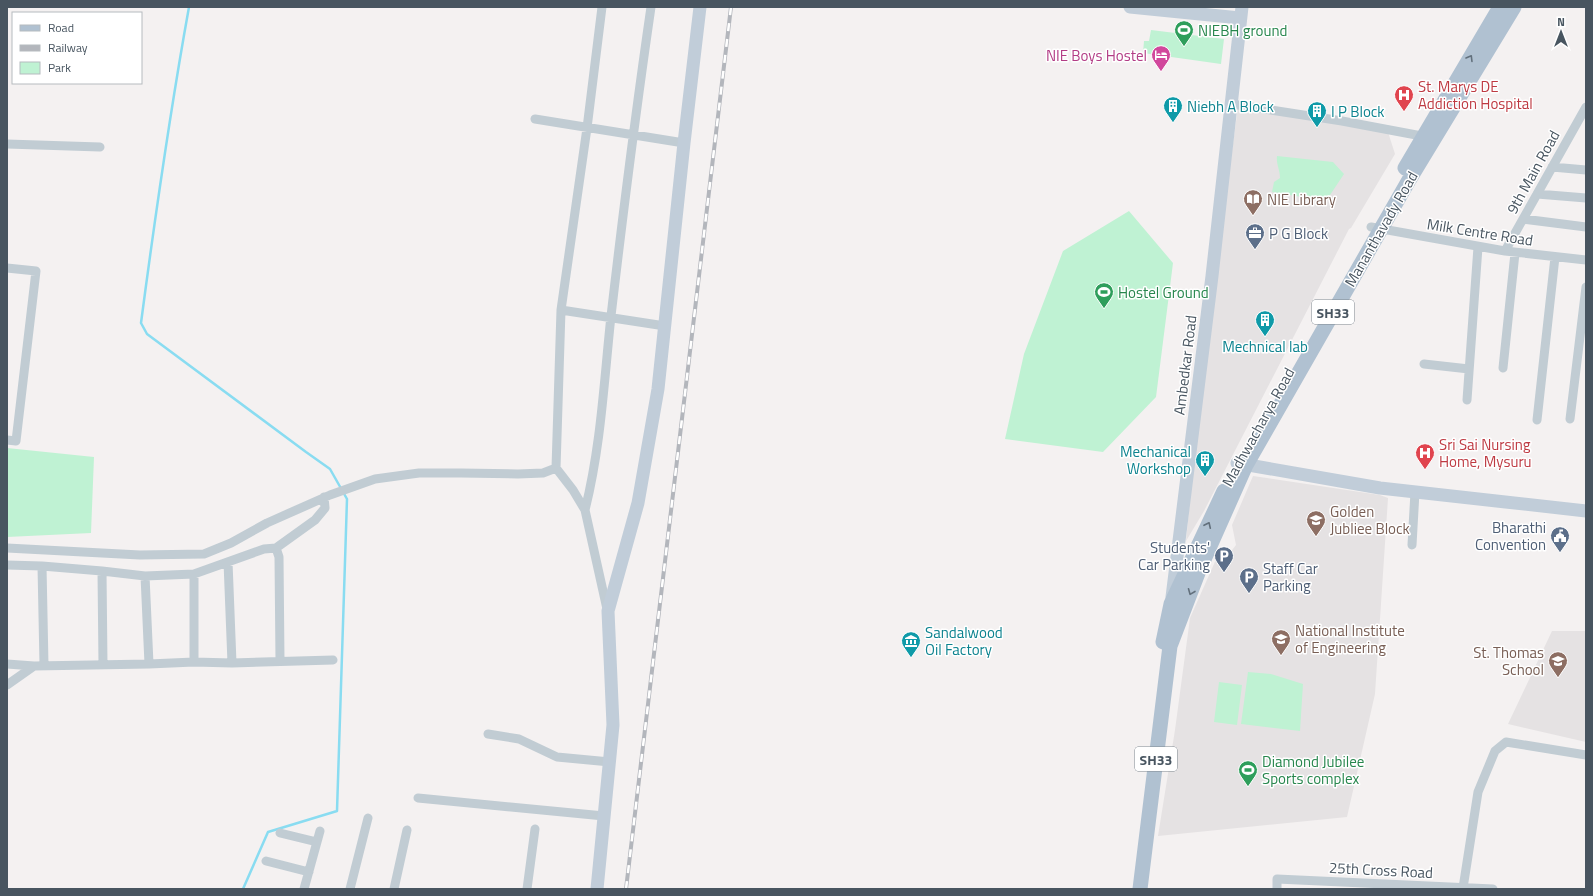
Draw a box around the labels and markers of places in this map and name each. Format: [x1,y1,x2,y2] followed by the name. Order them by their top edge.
[1173,19,1195,47] sports icon: NIEBH ground
[1198,19,1287,42] place label: NIEBH ground
[1046,44,1147,67] place label: NIE Boys Hostel
[1150,44,1172,72] hotel icon: NIE Boys Hostel
[1418,75,1533,115] place label: St. Marys DE Addiction Hospital
[1393,84,1415,112] hospital icon: St. Marys DE Addiction Hospital
[1162,95,1184,123] building icon: Niebh A Block
[1187,95,1274,118] place label: Niebh A Block
[1306,100,1328,128] building icon: I P Block
[1331,100,1385,123] place label: I P Block
[1242,188,1264,216] library icon: NIE Library
[1267,188,1336,211] place label: NIE Library
[1244,222,1266,250] office icon: P G Block
[1269,222,1328,245] place label: P G Block
[1093,281,1115,309] sports icon: Hostel Ground
[1118,281,1209,304] place label: Hostel Ground
[1254,309,1276,337] building icon: Mechnical lab
[1222,335,1308,358] place label: Mechnical lab
[1439,433,1532,473] place label: Sri Sai Nursing Home, Mysuru
[1120,440,1191,480] place label: Mechanical Workshop
[1414,442,1436,470] hospital icon: Sri Sai Nursing Home, Mysuru
[1194,449,1216,477] building icon: Mechanical Workshop
[1330,500,1410,540] place label: Golden Jubliee Block
[1305,509,1327,537] school or university icon: Golden Jubliee Block
[1475,516,1546,556] place label: Bharathi Convention
[1549,525,1571,553] public building icon: Bharathi Convention
[1138,536,1210,576] place label: Students' Car Parking
[1213,545,1235,573] parking icon: Students' Car Parking
[1263,557,1318,597] place label: Staff Car Parking
[1238,566,1260,594] parking icon: Staff Car Parking
[1295,619,1405,659] place label: National Institute of Engineering
[925,621,1003,661] place label: Sandalwood Oil Factory
[1270,628,1292,656] school or university icon: National Institute of Engineering
[900,630,922,658] museum icon: Sandalwood Oil Factory
[1473,641,1544,681] place label: St. Thomas School
[1547,650,1569,678] school or university icon: St. Thomas School
[1262,750,1364,790] place label: Diamond Jubilee Sports complex
[1237,759,1259,787] sports icon: Diamond Jubilee Sports complex

